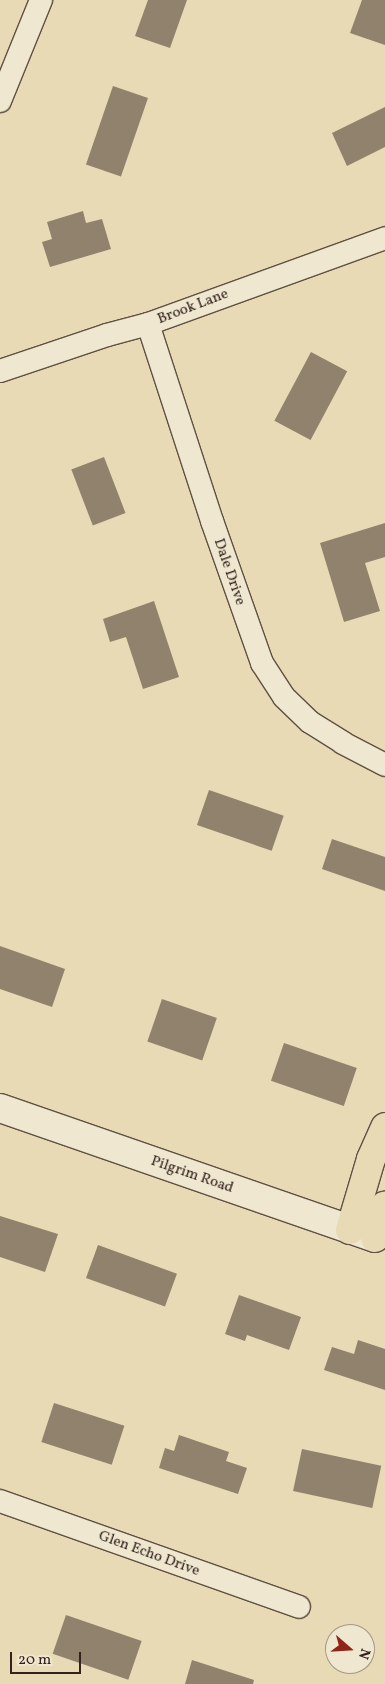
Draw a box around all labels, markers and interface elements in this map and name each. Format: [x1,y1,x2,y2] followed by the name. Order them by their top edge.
[155,285,231,329] street label: Brook Lane
[209,536,249,608] street label: Dale Drive
[148,1152,236,1198] street label: Pilgrim Road
[96,1527,202,1581] street label: Glen Echo Drive
[325,1624,375,1674] north arrow
[12,1642,84,1674] scale bar
[353,1646,374,1662] text: N
[18,1650,51,1671] text: 20 m

